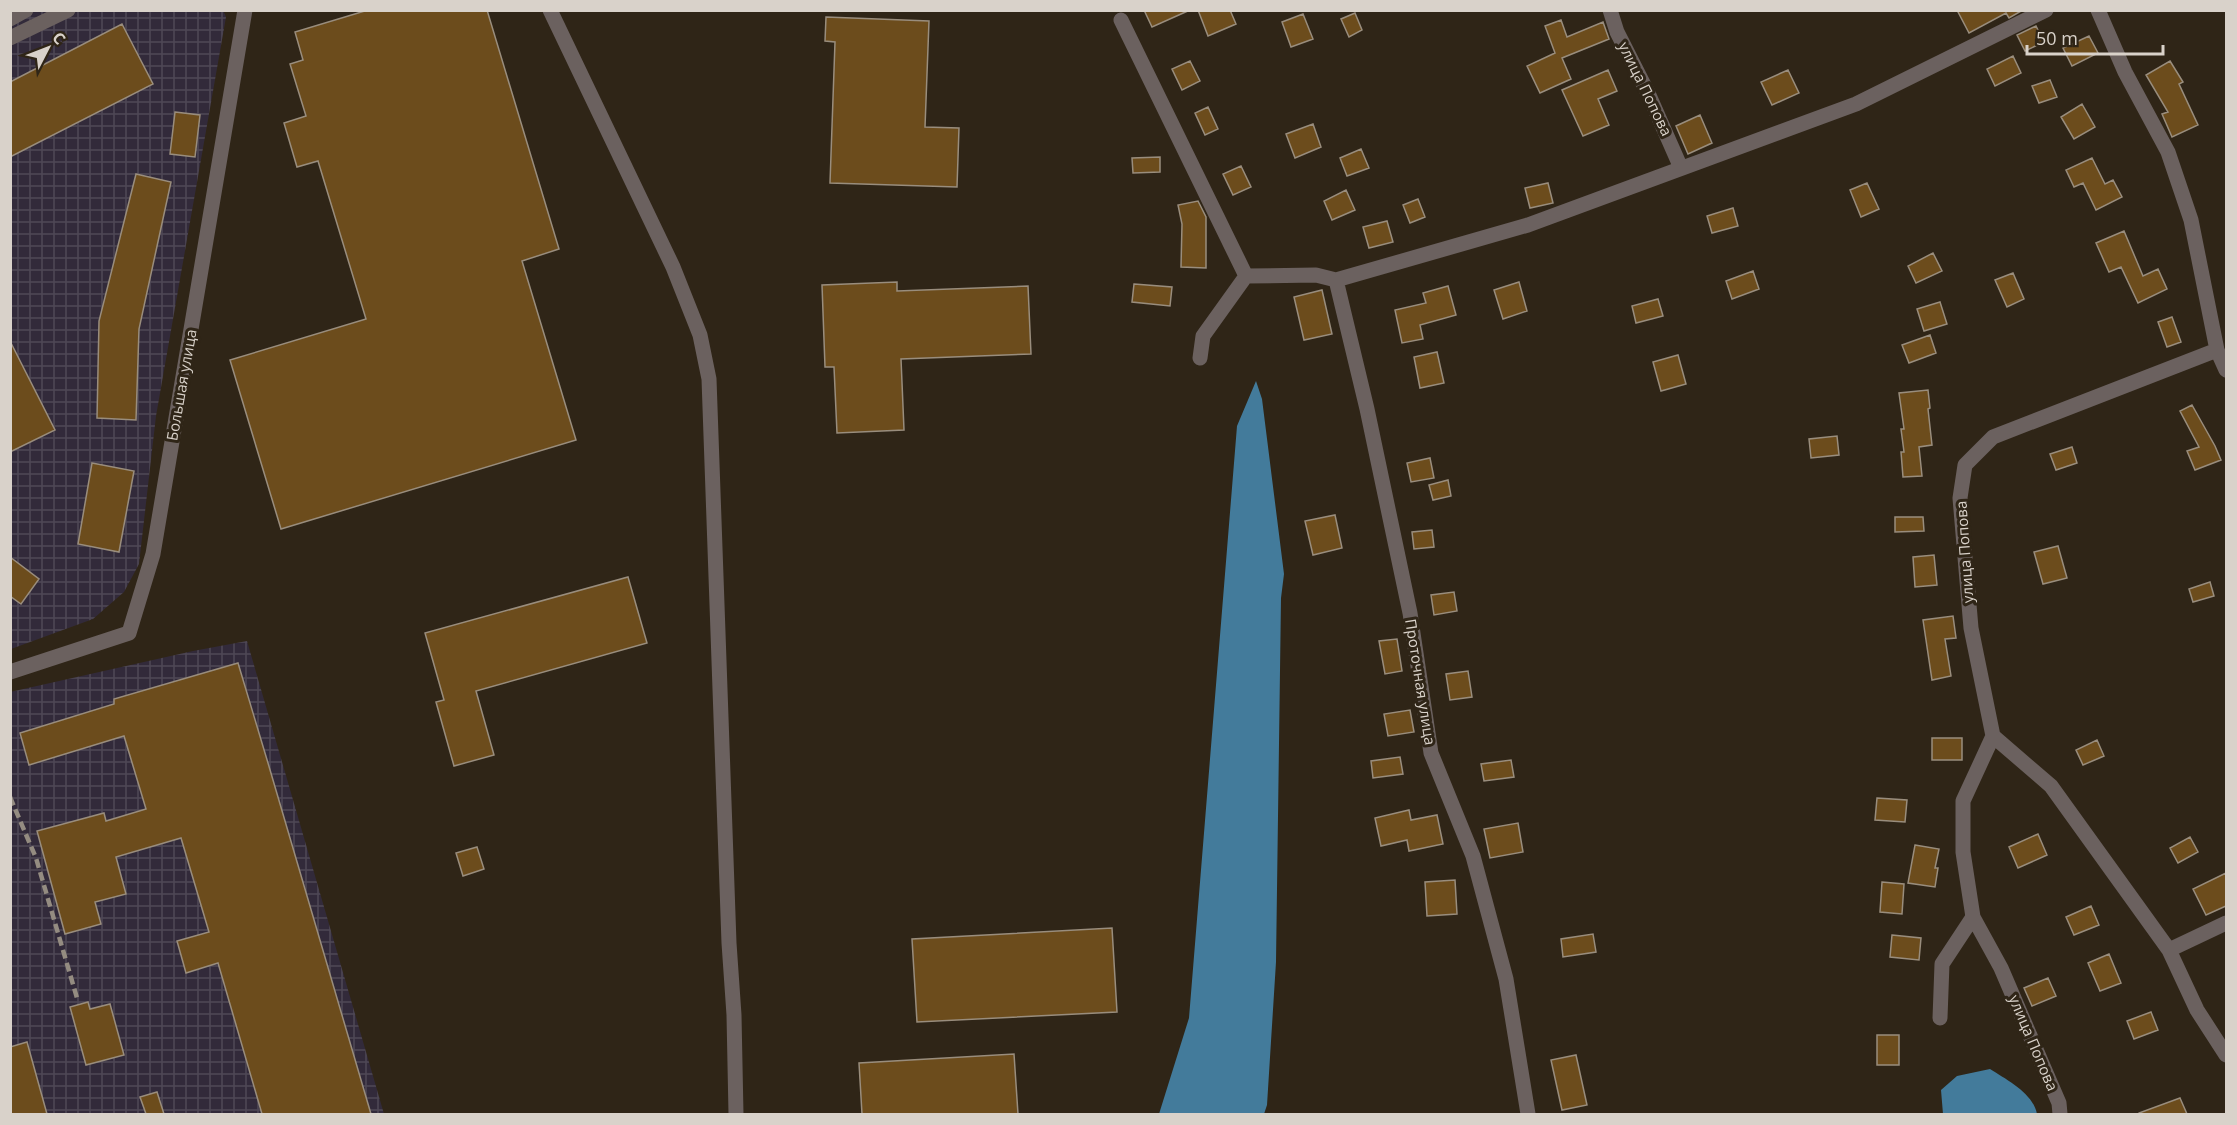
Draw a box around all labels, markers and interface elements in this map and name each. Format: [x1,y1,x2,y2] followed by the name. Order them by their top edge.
[18,18,78,78] north arrow
[2027,18,2164,56] scale bar
[2036,26,2078,50] text: 50 m
[48,27,71,49] text: С
[1614,38,1677,139] street label: улица Попова
[161,328,201,442] street label: Большая улица
[1950,500,1978,604] street label: улица Попова
[1401,617,1441,746] street label: Проточная улица
[2005,992,2063,1094] street label: улица Попова

